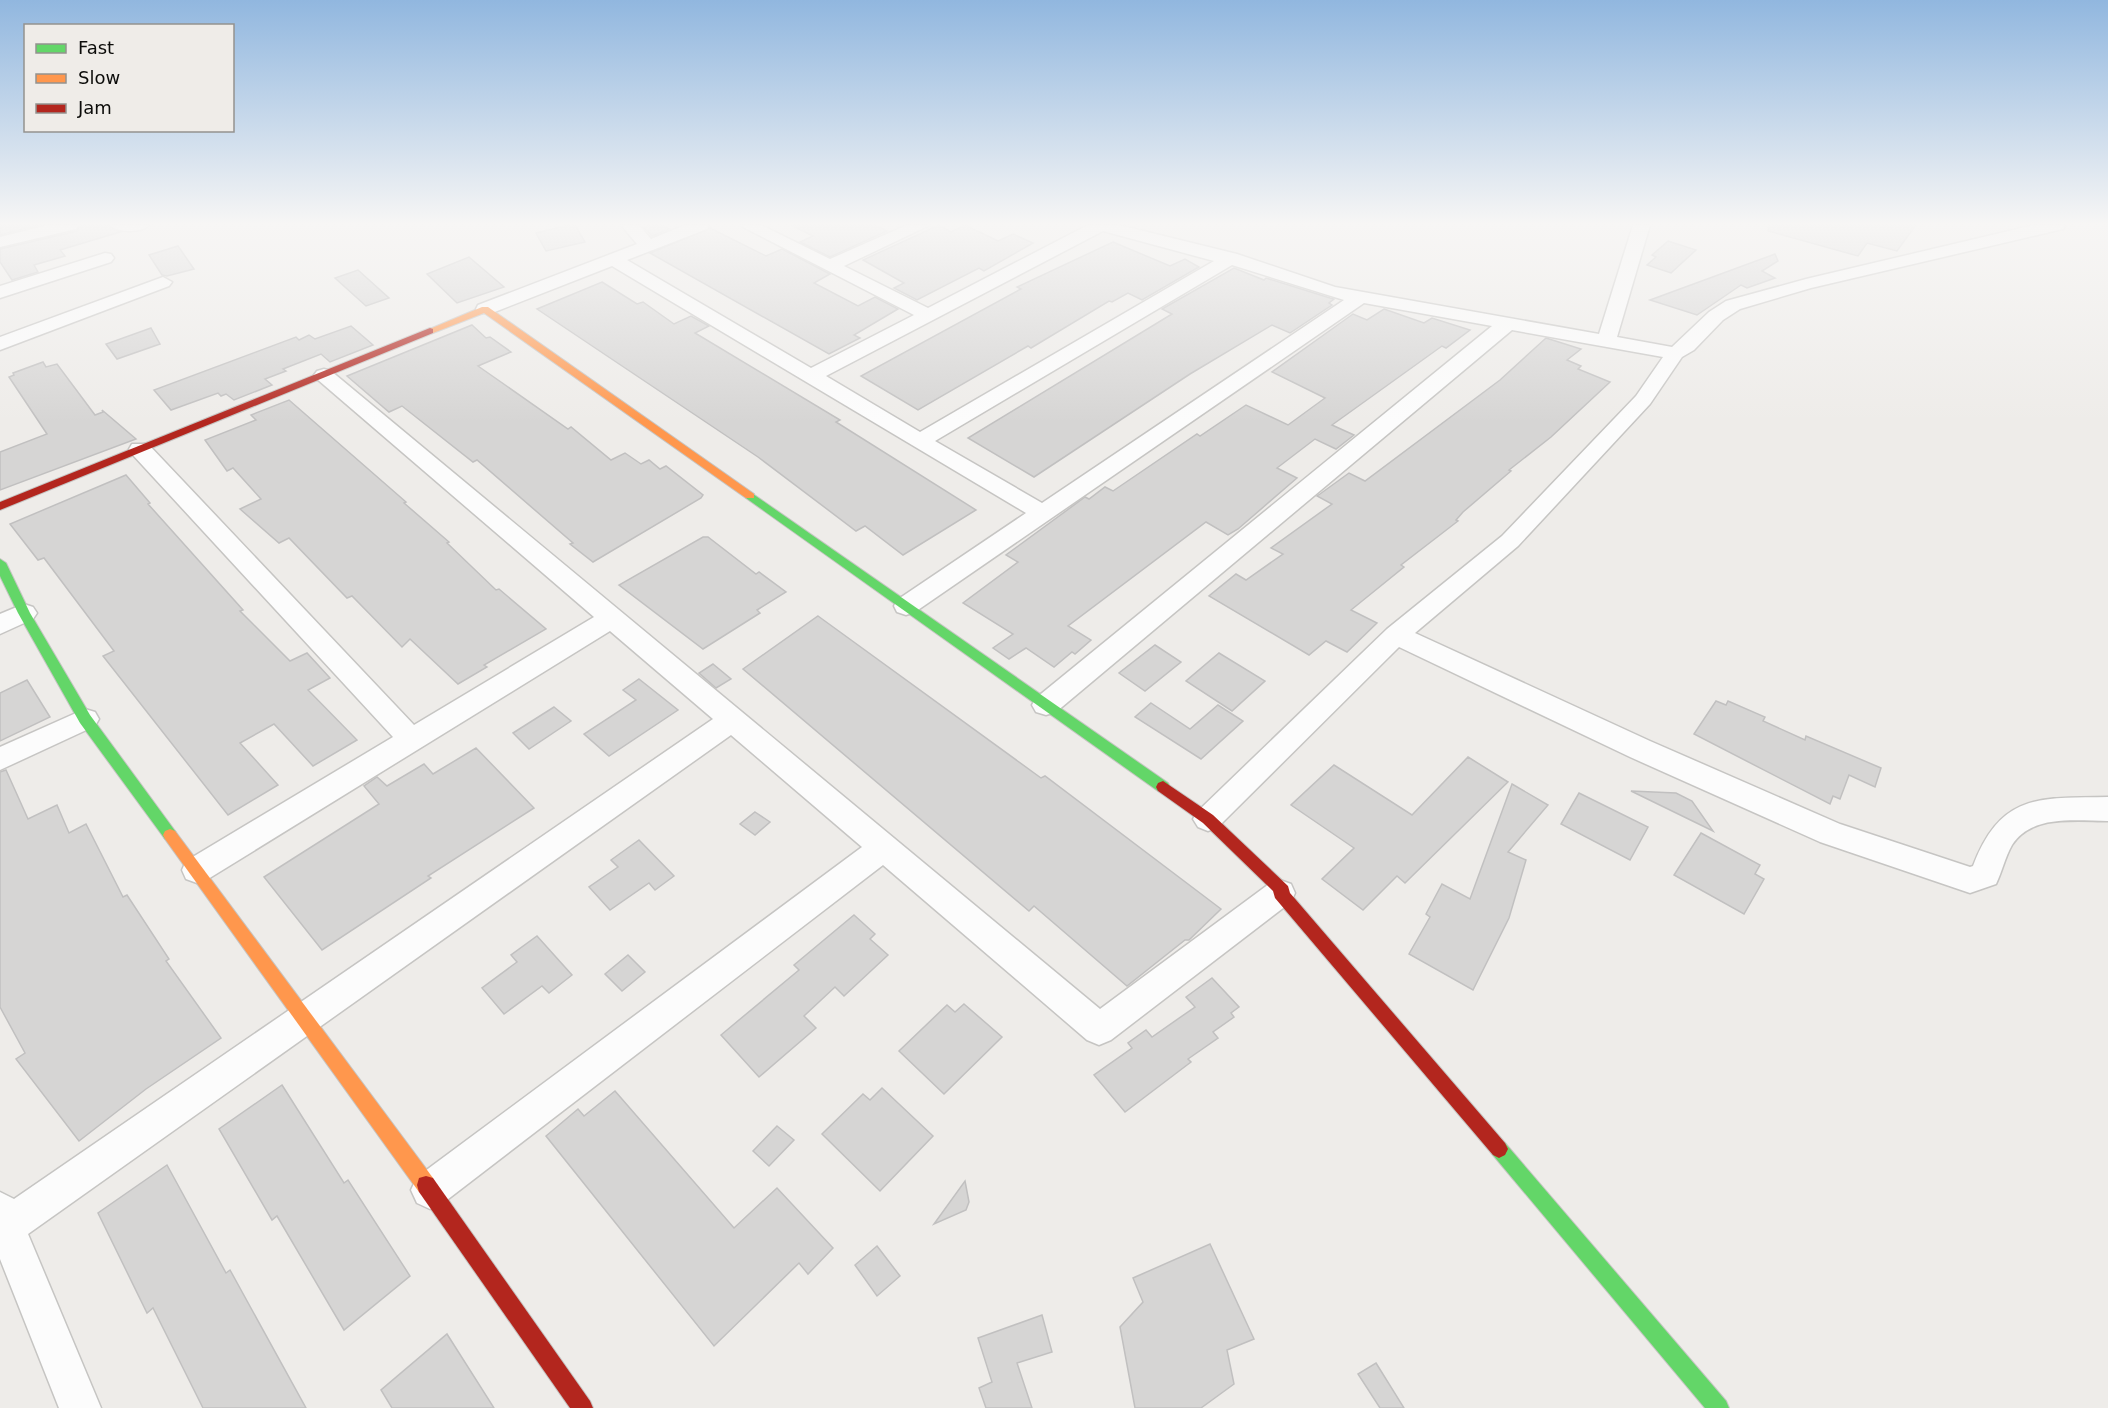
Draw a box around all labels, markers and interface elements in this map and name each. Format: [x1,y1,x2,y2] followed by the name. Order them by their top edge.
[24,24,234,132] legend
[78,37,114,58] text: Fast
[78,67,120,88] text: Slow
[77,97,112,118] text: Jam

